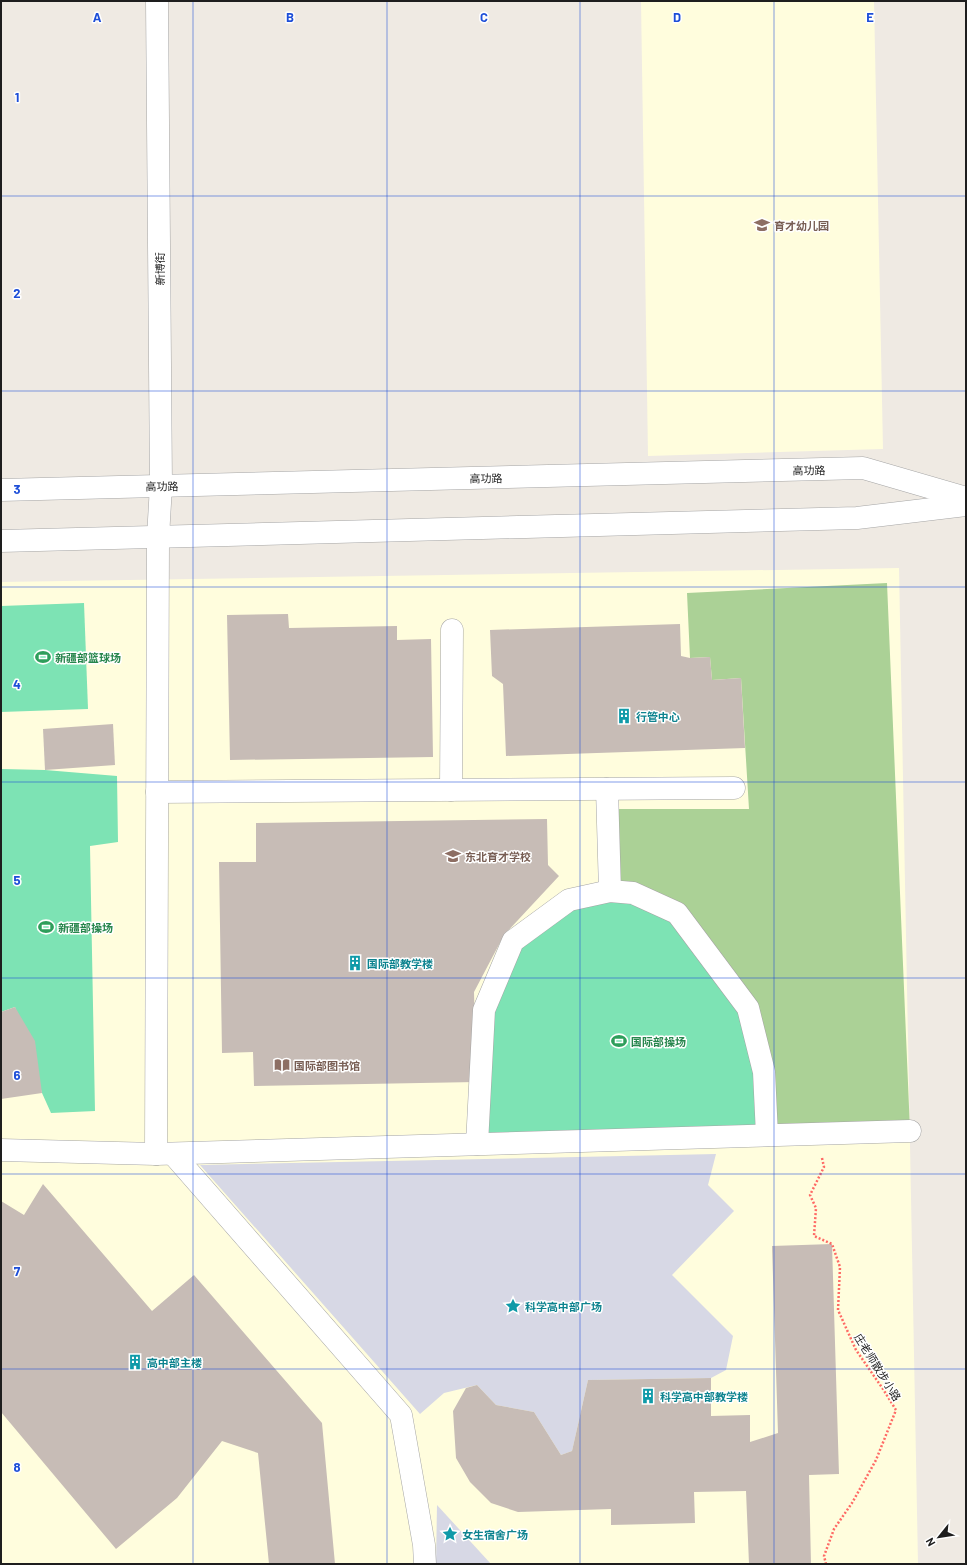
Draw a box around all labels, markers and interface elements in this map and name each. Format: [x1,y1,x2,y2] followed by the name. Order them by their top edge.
[93,9,102,25] text: A
[286,9,294,25] text: B
[480,9,488,25] text: C
[673,9,681,25] text: D
[866,9,874,25] text: E
[15,89,19,105] text: 1
[753,216,771,234] school or university icon: 育才幼儿园
[774,219,829,232] place label: 育才幼儿园
[153,253,166,286] street label: 新博街
[13,285,21,301] text: 2
[792,463,826,477] street label: 高功路
[469,471,503,485] street label: 高功路
[145,479,179,493] street label: 高功路
[13,481,21,497] text: 3
[34,648,52,666] sports icon: 新疆部篮球场
[55,651,121,664] place label: 新疆部篮球场
[13,676,21,692] text: 4
[615,707,633,725] building icon: 行管中心
[636,710,680,723] place label: 行管中心
[444,847,462,865] school or university icon: 东北育才学校
[465,850,531,863] place label: 东北育才学校
[13,872,21,888] text: 5
[37,918,55,936] sports icon: 新疆部操场
[58,921,113,934] place label: 新疆部操场
[346,954,364,972] building icon: 国际部教学楼
[367,957,433,970] place label: 国际部教学楼
[610,1032,628,1050] sports icon: 国际部操场
[631,1035,686,1048] place label: 国际部操场
[273,1056,291,1074] library icon: 国际部图书馆
[294,1059,360,1072] place label: 国际部图书馆
[14,1067,21,1083] text: 6
[14,1263,21,1279] text: 7
[504,1297,522,1315] place icon: 科学高中部广场
[525,1300,602,1313] place label: 科学高中部广场
[852,1331,904,1403] street label: 庄老师散步小路
[126,1353,144,1371] building icon: 高中部主楼
[147,1356,202,1369] place label: 高中部主楼
[639,1387,657,1405] building icon: 科学高中部教学楼
[660,1390,748,1403] place label: 科学高中部教学楼
[13,1459,21,1475] text: 8
[919,1517,959,1557] north arrow
[441,1525,459,1543] place icon: 女生宿舍广场
[462,1528,528,1541] place label: 女生宿舍广场
[922,1536,937,1549] text: N

